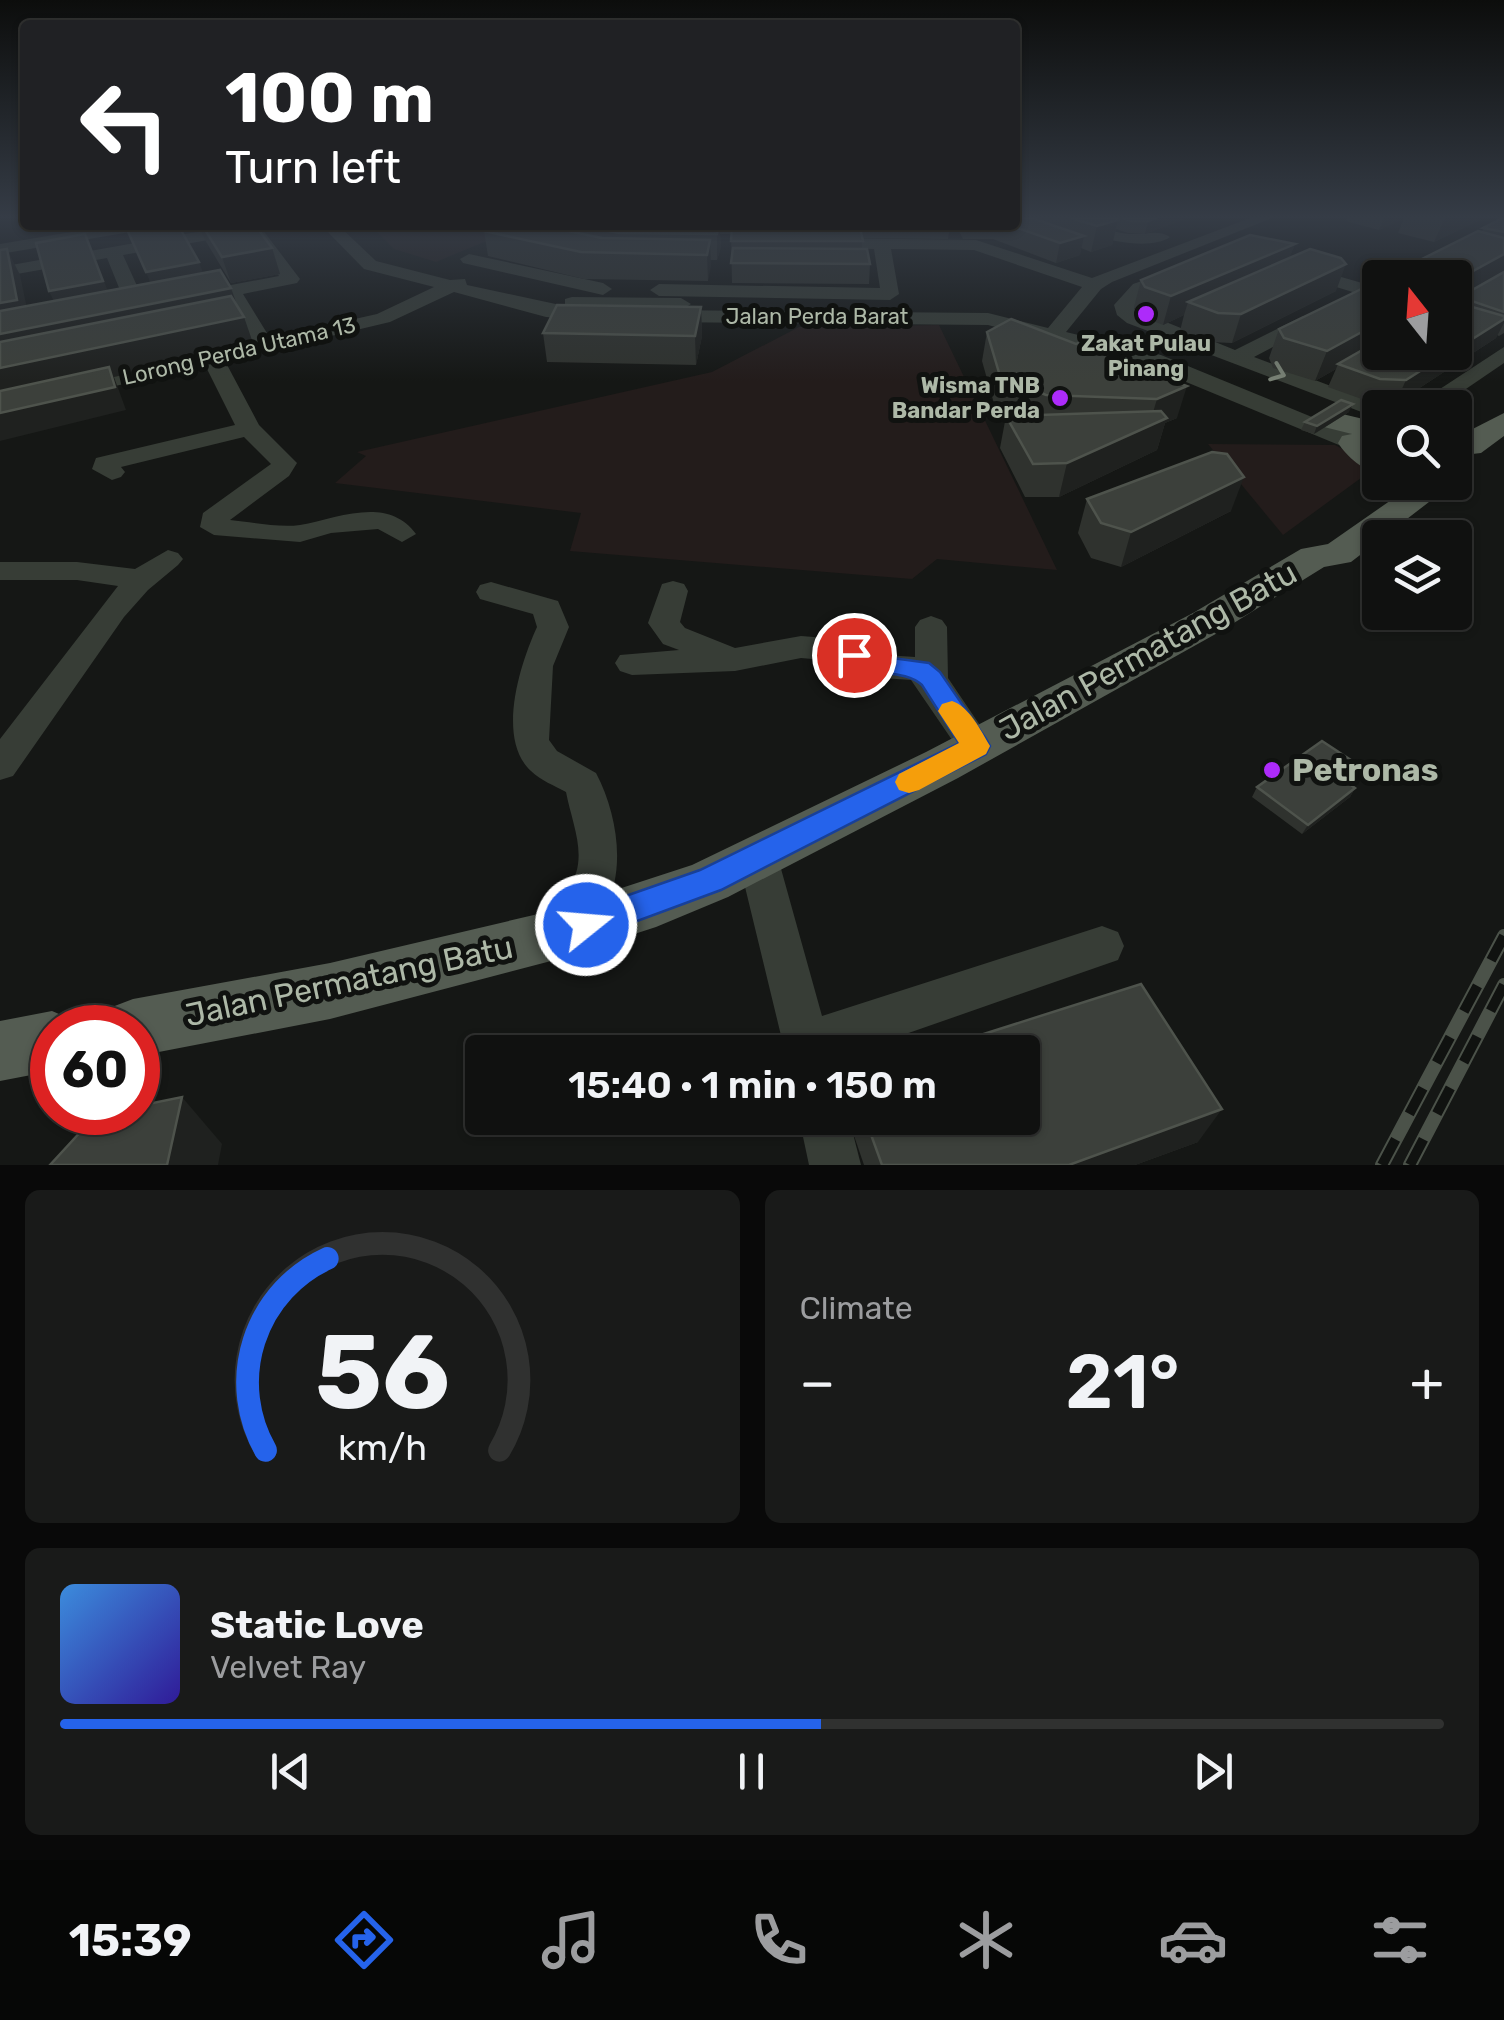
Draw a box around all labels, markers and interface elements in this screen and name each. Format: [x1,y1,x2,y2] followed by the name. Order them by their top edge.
[225,57,434,140] text: 100 m
[60,60,190,190] icon: left
[225,141,401,194] text: Turn left
[1362,260,1472,370] north arrow
[1362,260,1472,630] map controls
[726,303,909,330] street label: Jalan Perda Barat
[1135,303,1157,325] marker: Zakat Pulau Pinang
[120,311,358,391] street label: Lorong Perda Utama 13
[1081,330,1211,382] place label: Zakat Pulau Pinang
[1269,361,1286,382] one-way arrow
[892,372,1040,424] place label: Wisma TNB Bandar Perda
[1049,387,1071,409] marker: Wisma TNB Bandar Perda
[1362,390,1472,500] button: search
[1362,520,1472,630] button: layers
[993,553,1303,749] street label: Jalan Permatang Batu
[812,613,897,698] pin
[827,628,882,683] icon: arrive
[1292,751,1438,789] place label: Petronas
[1261,759,1283,781] marker: Petronas
[534,873,638,977] position arrow
[182,928,516,1034] street label: Jalan Permatang Batu
[30,1005,160,1135] speed limit sign: 60
[568,1062,937,1108] text: 15:40 · 1 min · 150 m
[800,1289,913,1327] text: Climate
[315,1311,450,1434] text: 56
[1066,1338,1179,1427] text: 21°
[800,1350,835,1415] text: −
[1410,1350,1444,1415] text: +
[338,1427,427,1469] text: km/h
[210,1602,424,1648] text: Static Love
[210,1648,366,1686] text: Velvet Ray
[263,1744,318,1799] icon: previous
[724,1744,779,1799] icon: pause
[1186,1744,1241,1799] icon: next
[329,1905,399,1975] icon: directions
[536,1905,606,1975] icon: music
[744,1905,814,1975] icon: phone
[951,1905,1021,1975] icon: climate
[1158,1905,1228,1975] icon: car
[1365,1905,1435,1975] icon: filters
[69,1914,192,1967] text: 15:39

